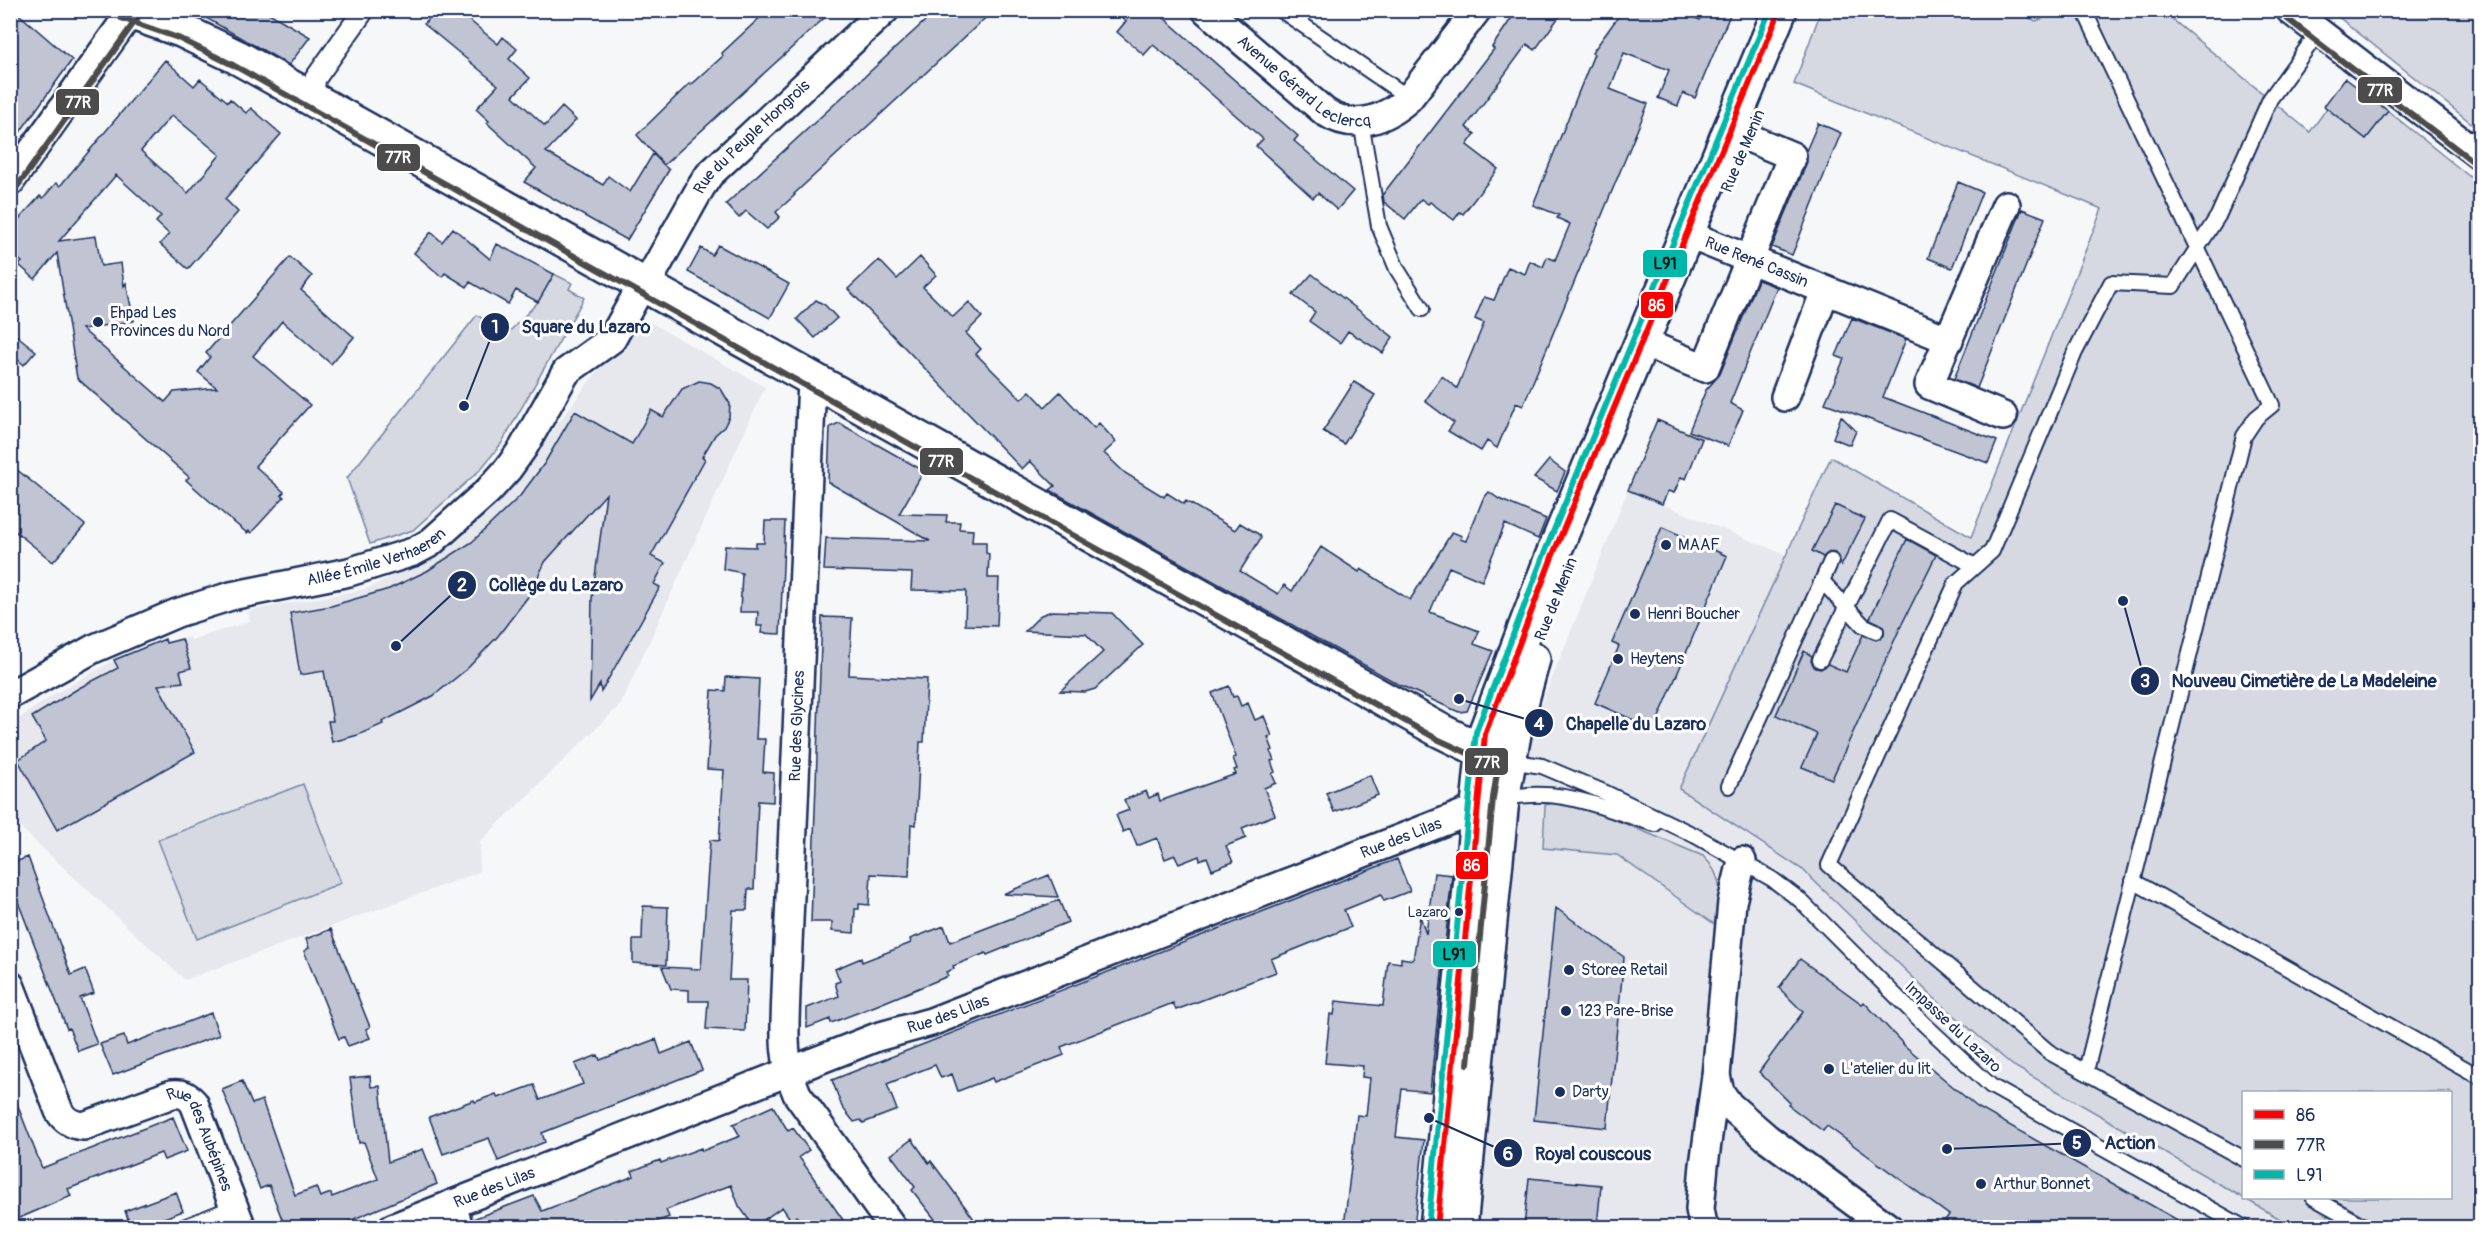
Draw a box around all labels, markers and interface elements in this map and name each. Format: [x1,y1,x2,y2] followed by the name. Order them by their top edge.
[1233,31,1372,132] street label: Avenue Gérard Leclercq
[689,76,814,197] street label: Rue du Peuple Hongrois
[2357,76,2403,104] line badge: 77R
[2367,81,2394,101] text: 77R
[55,88,100,116] line badge: 77R
[65,93,92,113] text: 77R
[1717,107,1769,195] street label: Rue de Menin
[376,143,421,172] line badge: 77R
[385,148,412,168] text: 77R
[1702,232,1811,292] street label: Rue René Cassin
[1642,249,1688,278] line badge: L91
[1653,254,1677,274] text: L91
[1640,291,1674,319] line badge: 86
[1648,296,1666,316] text: 86
[110,303,230,341] place label: Ehpad Les Provinces du Nord
[480,309,663,345] callout: Square du Lazaro
[91,315,105,329] marker: Ehpad Les Provinces du Nord
[491,316,499,339] text: 1
[522,316,651,339] text: Square du Lazaro
[919,447,964,476] line badge: 77R
[928,452,955,472] text: 77R
[305,524,450,590] street label: Allée Émile Verhaeren
[1678,535,1720,555] place label: MAAF
[1659,538,1673,552] marker: MAAF
[1530,554,1582,644] street label: Rue de Menin
[447,567,635,603] callout: Collège du Lazaro
[457,574,467,597] text: 2
[489,574,624,597] text: Collège du Lazaro
[1647,604,1740,624] place label: Henri Boucher
[1628,607,1642,621] marker: Henri Boucher
[1630,649,1684,669] place label: Heytens
[1611,652,1625,666] marker: Heytens
[2130,663,2449,699] callout: Nouveau Cimetière de La Madeleine
[785,670,809,782] street label: Rue des Glycines
[2140,670,2150,693] text: 3
[2171,670,2438,693] text: Nouveau Cimetière de La Madeleine
[1524,705,1718,741] callout: Chapelle du Lazaro
[1534,713,1545,736] text: 4
[1566,713,1707,736] text: Chapelle du Lazaro
[1464,747,1509,776] line badge: 77R
[1474,753,1501,773] text: 77R
[1358,813,1445,863] street label: Rue des Lilas
[1455,851,1489,880] line badge: 86
[1463,856,1481,876] text: 86
[1408,904,1448,921] place label: Lazaro
[1453,906,1465,918] marker: Lazaro
[1432,940,1477,968] line badge: L91
[1442,945,1466,965] text: L91
[1581,960,1668,980] place label: Storee Retail
[1562,963,1576,977] marker: Storee Retail
[1900,977,2006,1077] street label: Impasse du Lazaro
[905,990,992,1038] street label: Rue des Lilas
[1578,1001,1674,1021] place label: 123 Pare-Brise
[1559,1004,1573,1018] marker: 123 Pare-Brise
[1841,1059,1931,1079] place label: L'atelier du lit
[1822,1062,1836,1076] marker: L'atelier du lit
[1572,1082,1609,1102] place label: Darty
[164,1083,237,1194] street label: Rue des Aubépines
[1553,1085,1567,1099] marker: Darty
[2242,1091,2452,1199] legend
[2296,1104,2316,1127] text: 86
[2062,1125,2167,1161] callout: Action
[2072,1132,2082,1155] text: 5
[2105,1132,2155,1155] text: Action
[2296,1134,2325,1157] text: 77R
[1493,1135,1663,1171] callout: Royal couscous
[1503,1143,1513,1166] text: 6
[1535,1143,1652,1166] text: Royal couscous
[451,1163,538,1213] street label: Rue des Lilas
[2296,1164,2322,1187] text: L91
[1993,1174,2091,1194] place label: Arthur Bonnet
[1974,1177,1988,1191] marker: Arthur Bonnet

